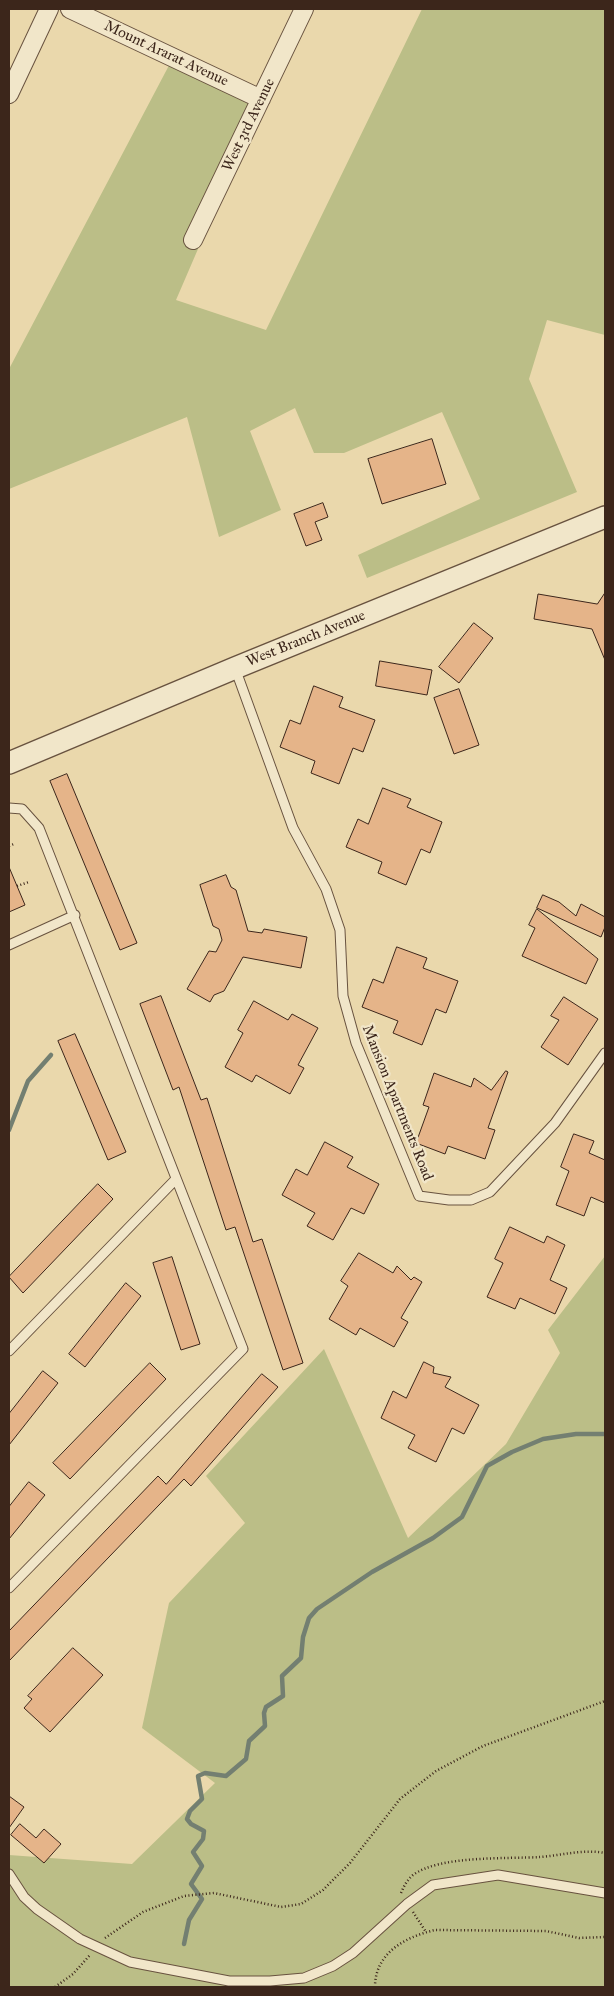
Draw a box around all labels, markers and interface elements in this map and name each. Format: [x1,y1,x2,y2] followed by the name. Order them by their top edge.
[101,17,231,91] street label: Mount Ararat Avenue
[219,76,279,174] street label: West 3rd Avenue
[244,607,368,671] street label: West Branch Avenue
[358,1023,436,1183] street label: Mansion Apartments Road

